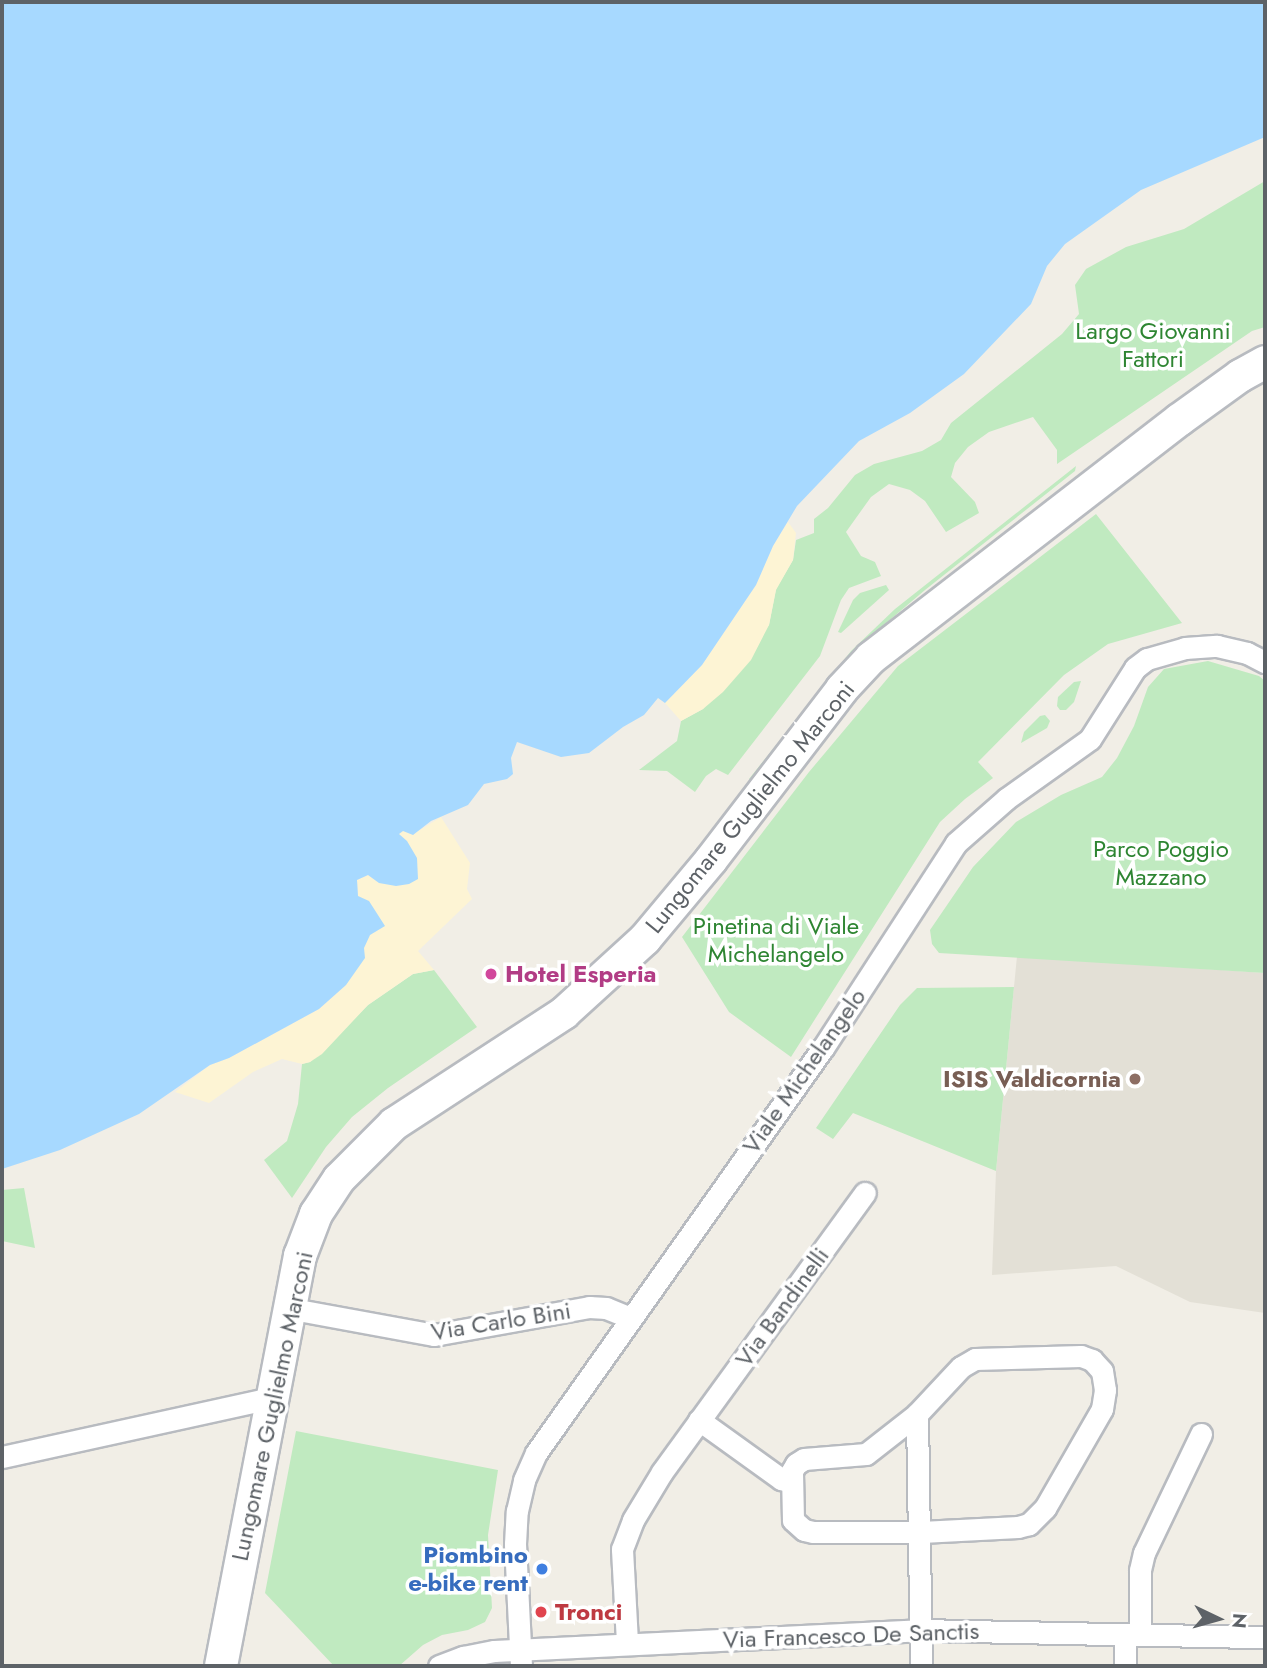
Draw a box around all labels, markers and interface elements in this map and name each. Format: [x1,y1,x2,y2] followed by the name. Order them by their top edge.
[1075,317,1231,373] park label: Largo Giovanni Fattori
[639,675,861,939] street label: Lungomare Guglielmo Marconi
[1093,835,1229,891] park label: Parco Poggio Mazzano
[693,912,859,968] park label: Pinetina di Viale Michelangelo
[505,960,656,988] place label: Hotel Esperia
[483,966,499,982] marker: Hotel Esperia
[736,983,872,1159] street label: Viale Michelangelo
[943,1065,1121,1093] place label: ISIS Valdicornia
[1127,1071,1143,1087] marker: ISIS Valdicornia
[729,1242,835,1372] street label: Via Bandinelli
[225,1249,319,1563] street label: Lungomare Guglielmo Marconi
[429,1296,573,1346] street label: Via Carlo Bini
[408,1541,528,1597] place label: Piombino e-bike rent
[534,1561,550,1577] marker: Piombino e-bike rent
[1183,1584,1253,1654] north arrow
[555,1598,622,1626] place label: Tronci
[533,1604,549,1620] marker: Tronci
[1225,1612,1254,1630] text: N
[722,1616,980,1654] street label: Via Francesco De Sanctis

